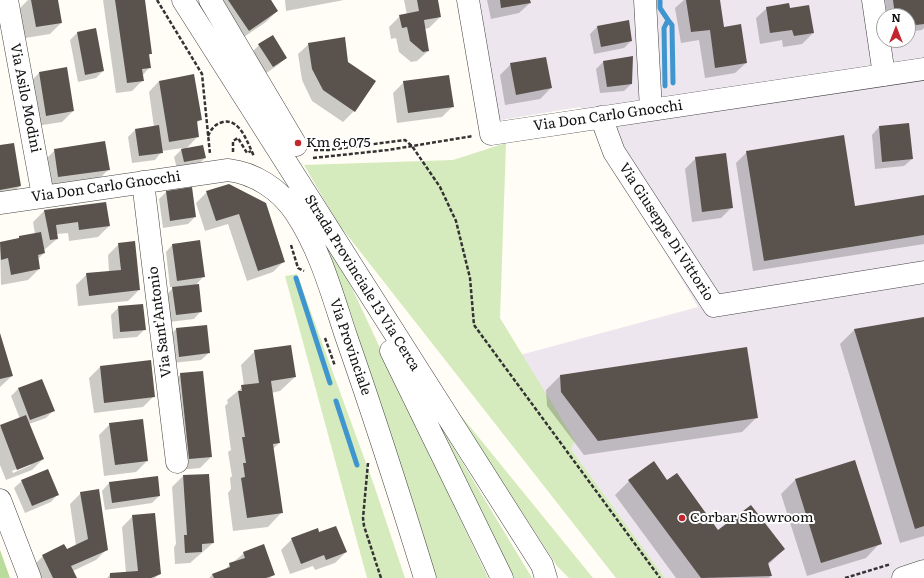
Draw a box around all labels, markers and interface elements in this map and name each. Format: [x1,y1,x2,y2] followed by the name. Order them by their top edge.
[876,8,916,48] north arrow
[891,9,901,25] text: N
[6,42,44,154] street label: Via Asilo Modini
[532,97,684,135] street label: Via Don Carlo Gnocchi
[306,135,371,151] place label: Km 6+075
[293,138,303,148] marker: Km 6+075
[615,160,717,304] street label: Via Giuseppe Di Vittorio
[30,168,182,206] street label: Via Don Carlo Gnocchi
[301,192,423,374] street label: Strada Provinciale 13 Via Cerca
[145,265,175,379] street label: Via Sant'Antonio
[326,296,374,398] street label: Via Provinciale
[690,510,814,526] place label: Corbar Showroom
[677,513,687,523] marker: Corbar Showroom

